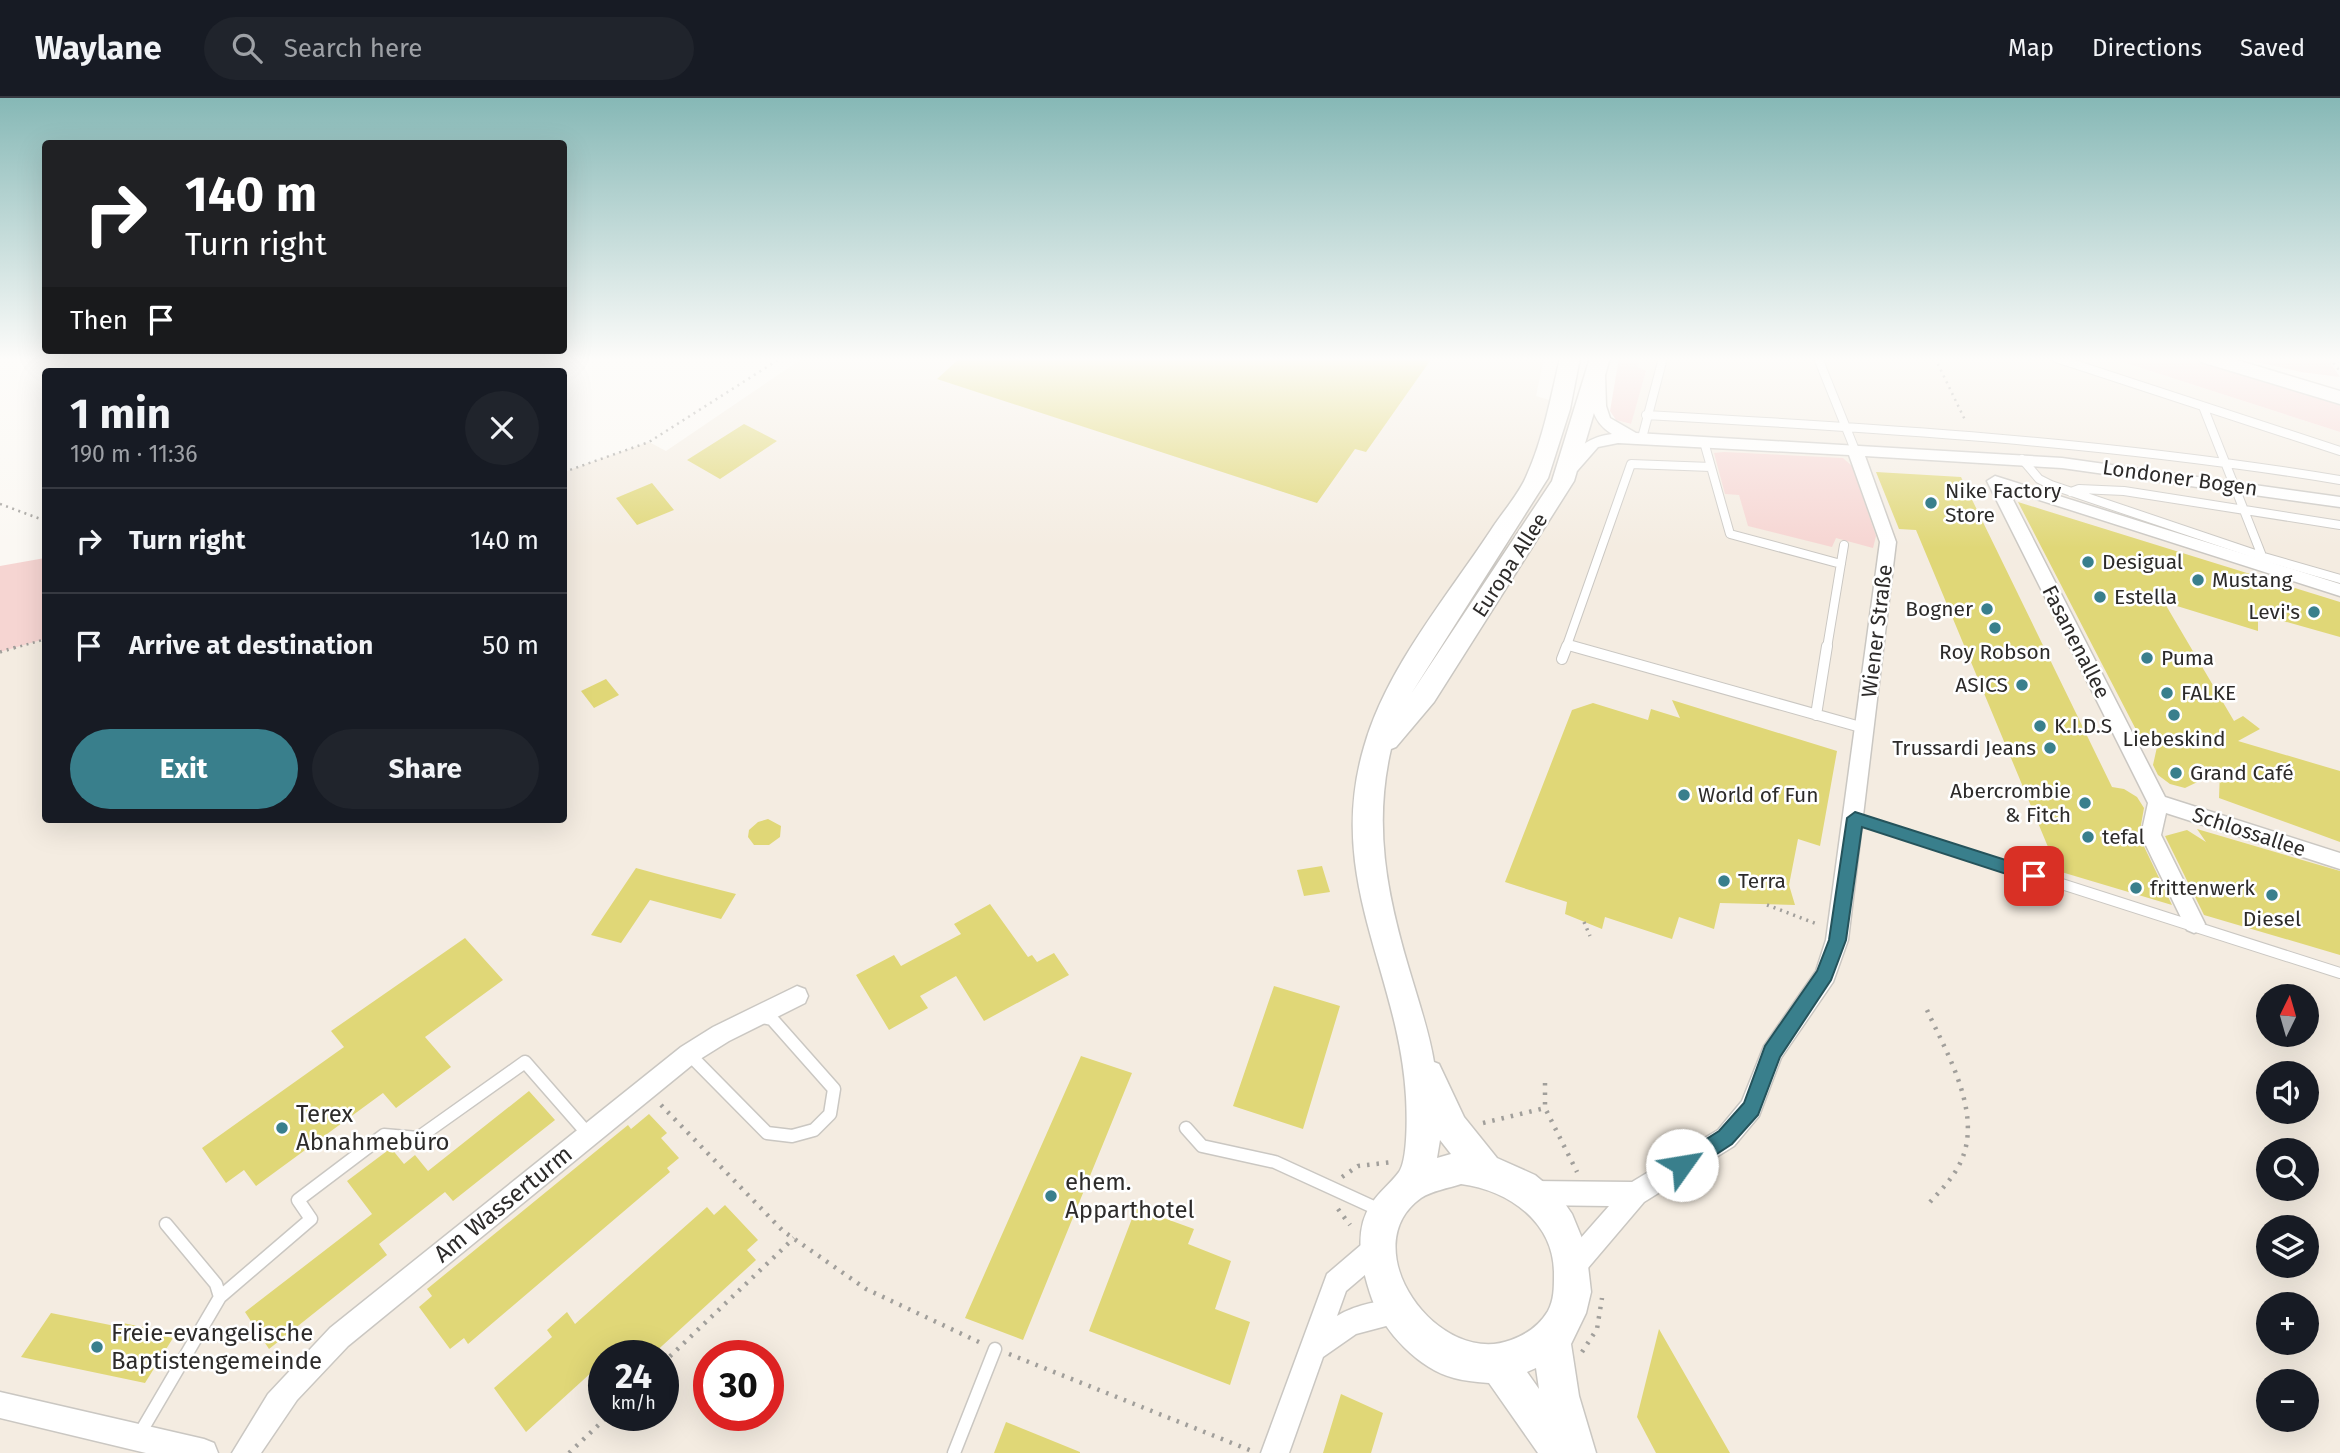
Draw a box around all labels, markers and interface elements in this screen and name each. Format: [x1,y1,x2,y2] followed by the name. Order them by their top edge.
[204,17,694,80] search box
[35,28,162,68] text: Waylane
[228,29,266,67] icon: search
[284,33,423,64] text: Search here
[2008,34,2054,62] text: Map
[2092,34,2202,62] text: Directions
[2240,34,2305,62] text: Saved
[185,165,317,224] text: 140 m
[70,168,161,259] icon: right
[185,225,327,263] text: Turn right
[142,301,180,339] icon: arrive
[70,305,128,336] text: Then
[70,389,171,439] text: 1 min
[465,391,539,465] button: close
[70,440,197,468] text: 190 m · 11:36
[2101,454,2259,502] street label: Londoner Bogen
[1945,478,2062,528] place label: Nike Factory Store
[1923,495,1939,511] marker: Nike Factory Store
[1467,508,1553,622] street label: Europa Allee
[70,522,108,560] icon: right
[129,525,246,556] text: Turn right
[470,525,539,556] text: 140 m
[2102,549,2183,575] place label: Desigual
[2080,554,2096,570] marker: Desigual
[1856,563,1898,699] street label: Wiener Straße
[2212,567,2293,593] place label: Mustang
[2190,572,2206,588] marker: Mustang
[2036,581,2116,703] street label: Fasanenallee
[2114,584,2177,610] place label: Estella
[2092,589,2108,605] marker: Estella
[1905,596,1973,622] place label: Bogner
[2248,599,2300,625] place label: Levi's
[1979,601,1995,617] marker: Bogner
[2306,604,2322,620] marker: Levi's
[1987,620,2003,636] marker: Roy Robson
[70,627,108,665] icon: arrive
[129,630,373,661] text: Arrive at destination
[482,630,539,661] text: 50 m
[1939,639,2051,665] place label: Roy Robson
[2161,645,2214,671] place label: Puma
[2139,650,2155,666] marker: Puma
[1955,672,2008,698] place label: ASICS
[2014,677,2030,693] marker: ASICS
[2181,680,2236,706] place label: FALKE
[2159,685,2175,701] marker: FALKE
[2166,707,2182,723] marker: Liebeskind
[2054,713,2112,739] place label: K.I.D.S
[2032,718,2048,734] marker: K.I.D.S
[2122,726,2226,752] place label: Liebeskind
[70,729,298,809] button: Exit
[312,729,539,809] button: Share
[1892,735,2036,761] place label: Trussardi Jeans
[2042,740,2058,756] marker: Trussardi Jeans
[2190,760,2294,786] place label: Grand Café
[2168,765,2184,781] marker: Grand Café
[1950,778,2071,828] place label: Abercrombie & Fitch
[1698,782,1819,808] place label: World of Fun
[1676,787,1692,803] marker: World of Fun
[2077,795,2093,811] marker: Abercrombie & Fitch
[2189,801,2309,863] street label: Schlossallee
[2102,824,2145,850] place label: tefal
[2080,829,2096,845] marker: tefal
[2004,846,2064,906] pin
[2015,857,2053,895] icon: arrive
[1738,868,1786,894] place label: Terra
[1716,873,1732,889] marker: Terra
[2150,875,2255,901] place label: frittenwerk
[2128,880,2144,896] marker: frittenwerk
[2264,887,2280,903] marker: Diesel
[2243,906,2301,932] place label: Diesel
[2256,984,2319,1046] north arrow
[2256,984,2319,1432] map controls
[2256,1061,2319,1124] button: sound
[296,1100,450,1156] place label: Terex Abnahmebüro
[274,1120,290,1136] marker: Terex Abnahmebüro
[1645,1128,1719,1202] position arrow
[2256,1138,2319,1201] button: search
[428,1140,578,1268] street label: Am Wasserturm
[1065,1168,1195,1224] place label: ehem. Apparthotel
[1043,1188,1059,1204] marker: ehem. Apparthotel
[2256,1215,2319,1278] button: layers
[2256,1292,2319,1355] button: +
[111,1319,322,1375] place label: Freie-evangelische Baptistengemeinde
[89,1339,105,1355] marker: Freie-evangelische Baptistengemeinde
[693,1340,784,1431] speed limit sign: 30
[615,1355,652,1397] text: 24
[2256,1369,2319,1432] button: −
[611,1392,656,1414] text: km/h

